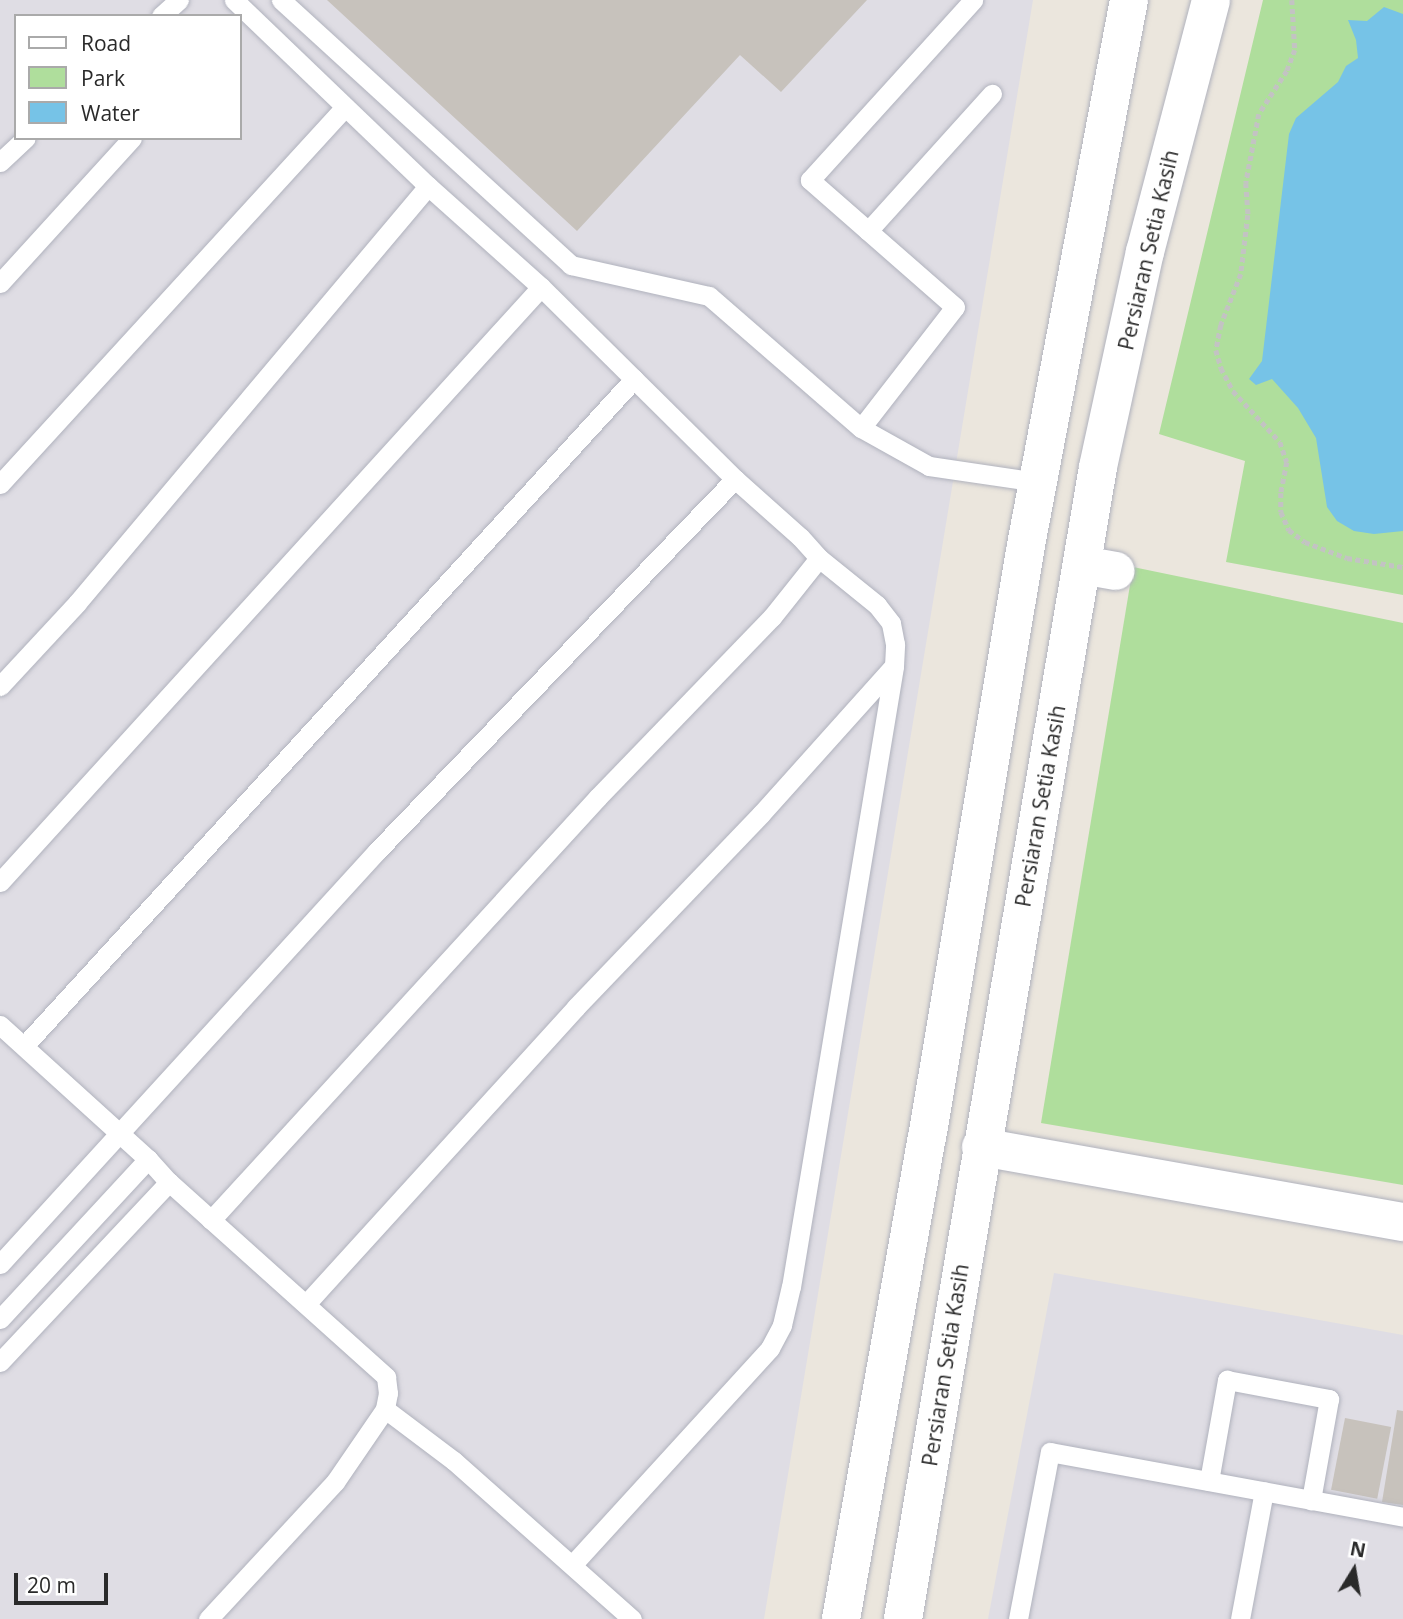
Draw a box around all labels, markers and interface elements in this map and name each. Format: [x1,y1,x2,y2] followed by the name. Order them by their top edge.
[14,14,242,140] legend
[81,29,131,57] text: Road
[81,64,125,92] text: Park
[81,99,140,127] text: Water
[1113,148,1183,352] street label: Persiaran Setia Kasih
[1010,703,1070,909] street label: Persiaran Setia Kasih
[917,1262,973,1468] street label: Persiaran Setia Kasih
[1319,1535,1389,1605] north arrow
[1348,1535,1368,1564] text: N
[18,1560,112,1604] scale bar
[27,1571,76,1599] text: 20 m

